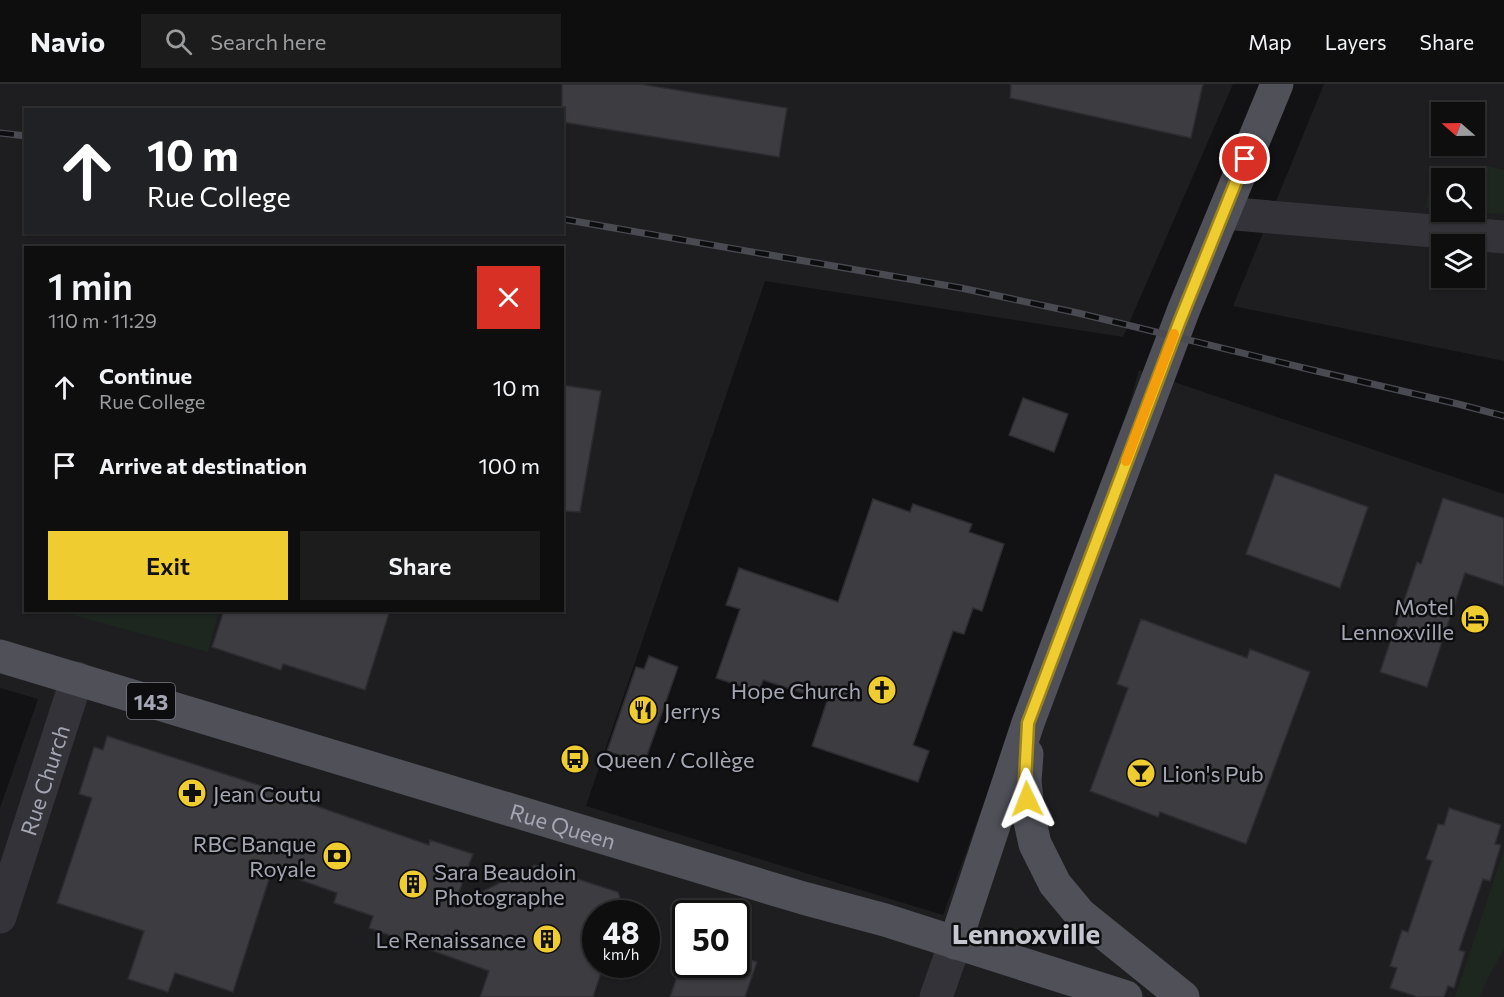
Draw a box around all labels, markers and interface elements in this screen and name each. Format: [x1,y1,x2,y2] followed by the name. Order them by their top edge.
[141,14,561,68] search box
[30,24,105,58] text: Navio
[162,25,195,58] icon: search
[210,28,326,55] text: Search here
[1248,29,1292,54] text: Map
[1325,29,1387,54] text: Layers
[1420,29,1474,54] text: Share
[1431,102,1485,156] north arrow
[1431,102,1485,288] map controls
[147,128,239,180] text: 10 m
[48,132,126,210] icon: ahead
[1219,133,1270,184] pin
[1228,142,1261,175] icon: arrive
[1431,168,1485,222] button: search
[147,180,291,213] text: Rue College
[1431,234,1485,288] button: layers
[48,263,133,307] text: 1 min
[477,266,540,329] button: close
[48,308,157,332] text: 110 m · 11:29
[99,362,192,389] text: Continue
[48,371,81,404] icon: ahead
[493,374,540,401] text: 10 m
[99,389,205,413] text: Rue College
[48,449,81,482] icon: arrive
[99,452,307,479] text: Arrive at destination
[478,452,540,479] text: 100 m
[48,531,288,600] button: Exit
[300,531,540,600] button: Share
[1341,593,1454,645] place label: Motel Lennoxville
[1459,603,1491,635] hotel icon: Motel Lennoxville
[866,674,898,706] church icon: Hope Church
[731,677,861,704] place label: Hope Church
[127,683,175,719] road number: 143
[627,694,659,726] restaurant icon: Jerrys
[664,697,721,724] place label: Jerrys
[14,721,75,839] street label: Rue Church
[559,743,591,775] bus stop icon: Queen / Collège
[596,746,755,773] place label: Queen / Collège
[1125,757,1157,789] bar icon: Lion's Pub
[1162,760,1264,787] place label: Lion's Pub
[995,767,1059,831] position arrow
[176,777,208,809] pharmacy icon: Jean Coutu
[213,780,321,807] place label: Jean Coutu
[507,797,619,854] street label: Rue Queen
[193,830,316,882] place label: RBC Banque Royale
[321,840,353,872] bank icon: RBC Banque Royale
[434,858,576,910] place label: Sara Beaudoin Photographe
[397,868,429,900] building icon: Sara Beaudoin Photographe
[672,900,750,978] speed limit sign: 50
[603,913,639,950] text: 48
[952,916,1100,950] district label: Lennoxville
[531,923,563,955] building icon: Le Renaissance
[376,926,526,953] place label: Le Renaissance
[603,945,639,963] text: km/h

